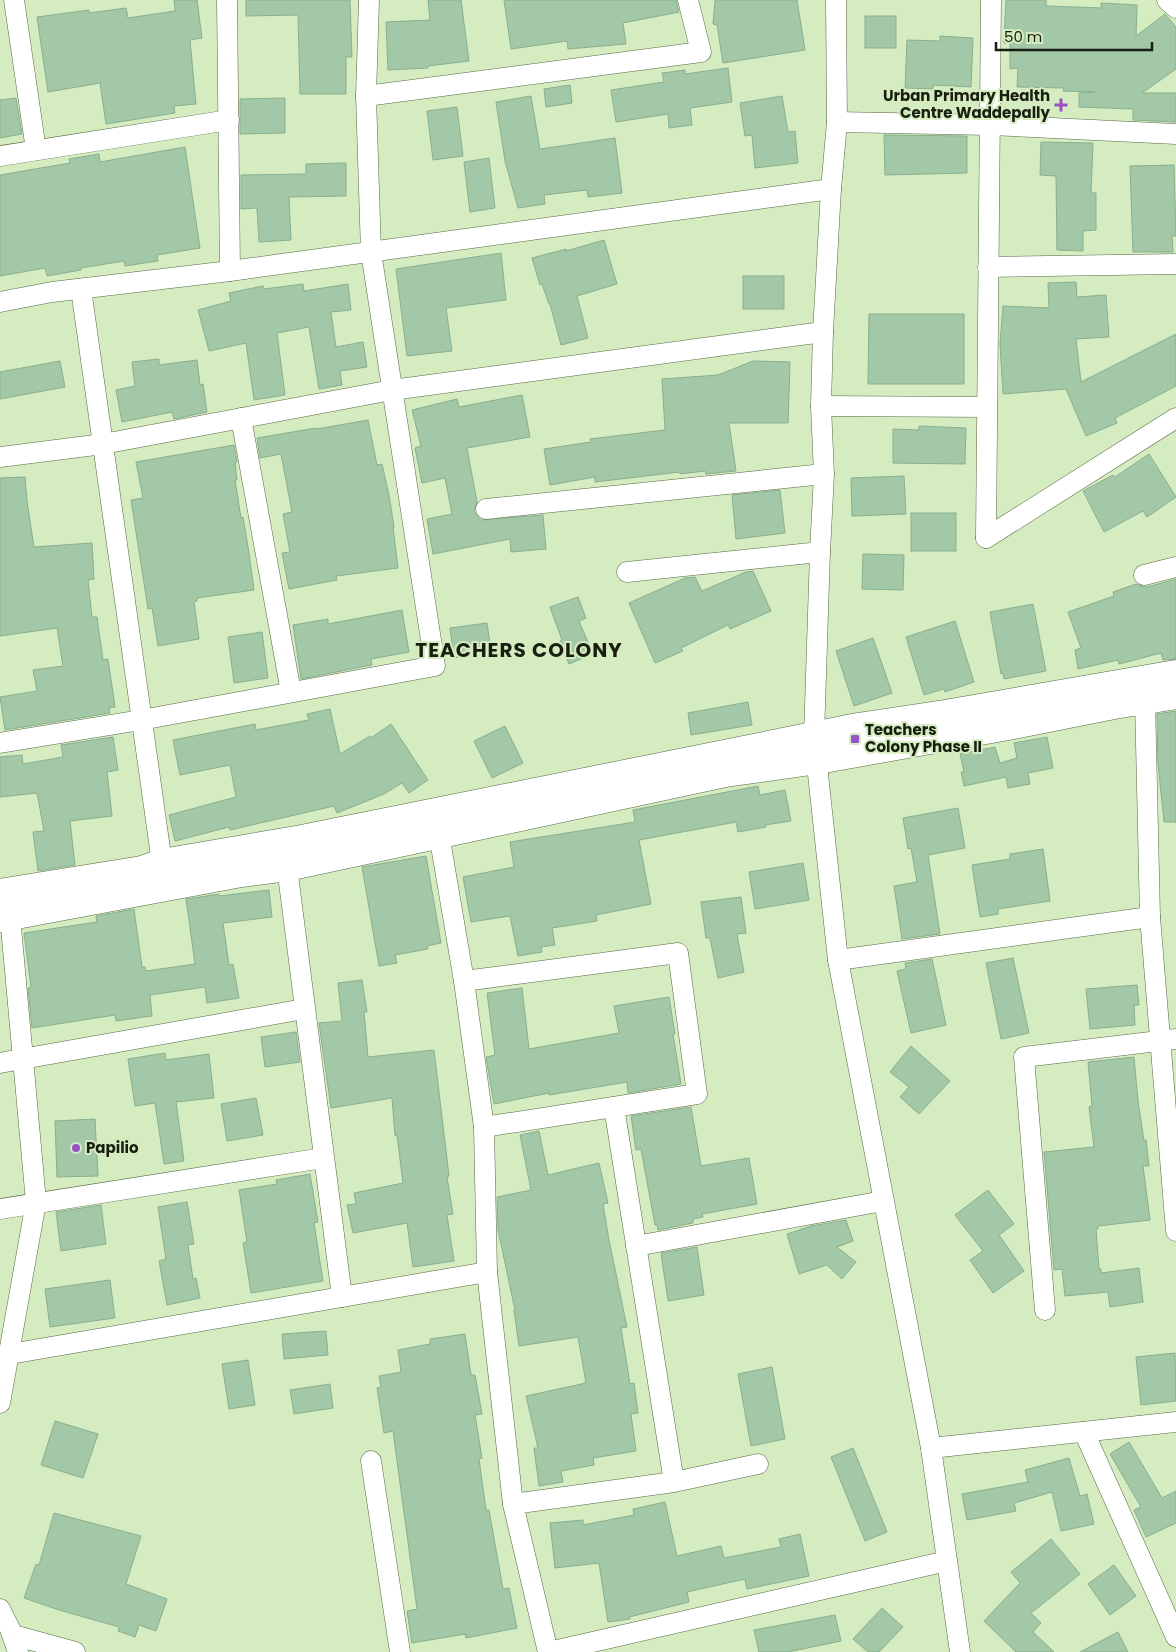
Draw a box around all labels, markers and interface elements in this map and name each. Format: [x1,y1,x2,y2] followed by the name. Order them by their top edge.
[996,20,1152,52] scale bar
[1004,26,1042,47] text: 50 m
[883,85,1051,123] place label: Urban Primary Health Centre Waddepally
[1054,98,1068,112] marker: Urban Primary Health Centre Waddepally
[415,636,623,664] district label: TEACHERS COLONY
[865,719,982,757] place label: Teachers Colony Phase II
[849,733,861,745] marker: Teachers Colony Phase II
[86,1137,139,1158] place label: Papilio
[70,1142,82,1154] marker: Papilio

